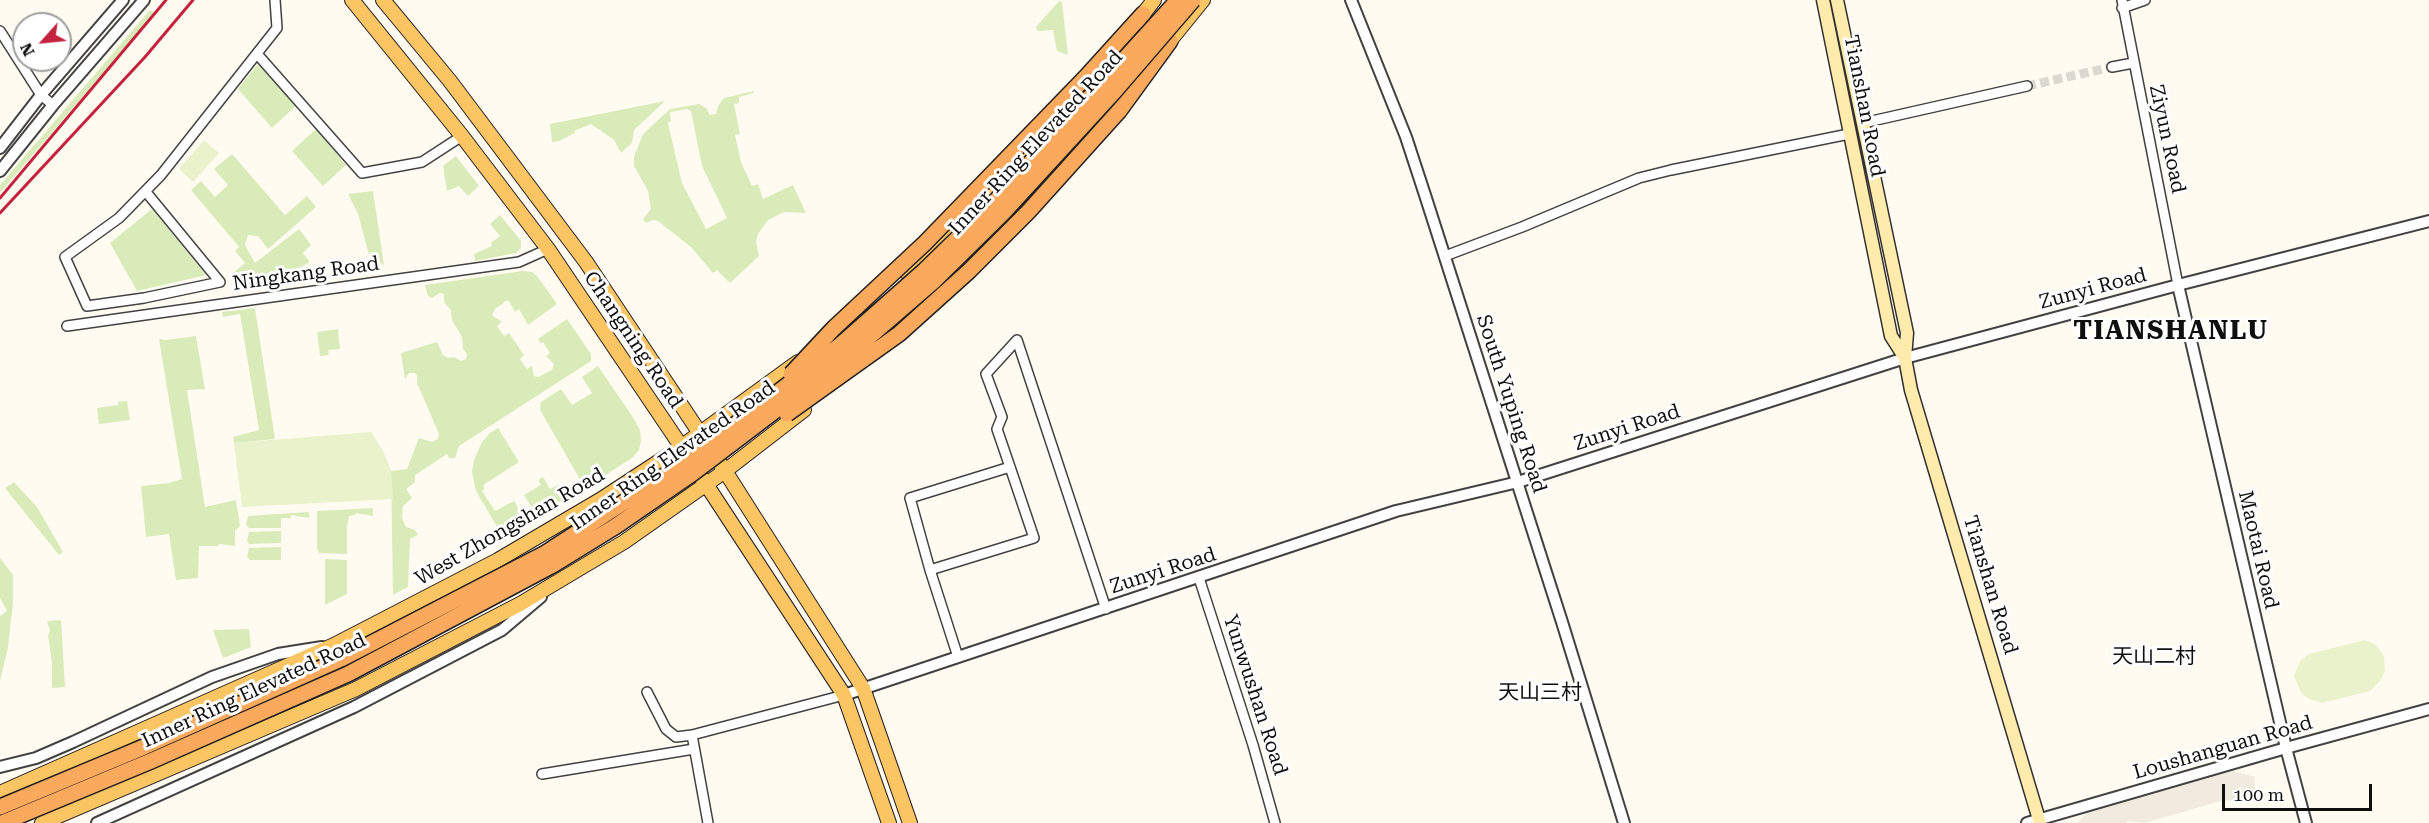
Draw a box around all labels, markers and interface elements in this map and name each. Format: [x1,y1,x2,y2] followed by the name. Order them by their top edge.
[12,12,72,72] north arrow
[1838,33,1890,179] street label: Tianshan Road
[16,40,39,59] text: N
[944,46,1128,240] street label: Inner Ring Elevated Road
[2144,83,2190,195] street label: Ziyun Road
[231,252,381,296] street label: Ningkang Road
[2037,263,2149,315] street label: Zunyi Road
[578,267,688,413] street label: Changning Road
[1471,312,1551,496] street label: South Yuping Road
[2073,315,2269,347] district label: TIANSHANLU
[566,376,780,536] street label: Inner Ring Elevated Road
[1571,400,1683,456] street label: Zunyi Road
[411,463,609,591] street label: West Zhongshan Road
[2233,489,2283,611] street label: Maotai Road
[1957,513,2023,657] street label: Tianshan Road
[1107,543,1219,599] street label: Zunyi Road
[1218,612,1292,778] street label: Yunwushan Road
[138,629,370,753] street label: Inner Ring Elevated Road
[2112,644,2196,670] district label: 天山二村
[1498,680,1582,706] district label: 天山三村
[2131,711,2315,785] street label: Loushanguan Road
[2225,772,2375,810] scale bar
[2233,784,2284,805] text: 100 m

